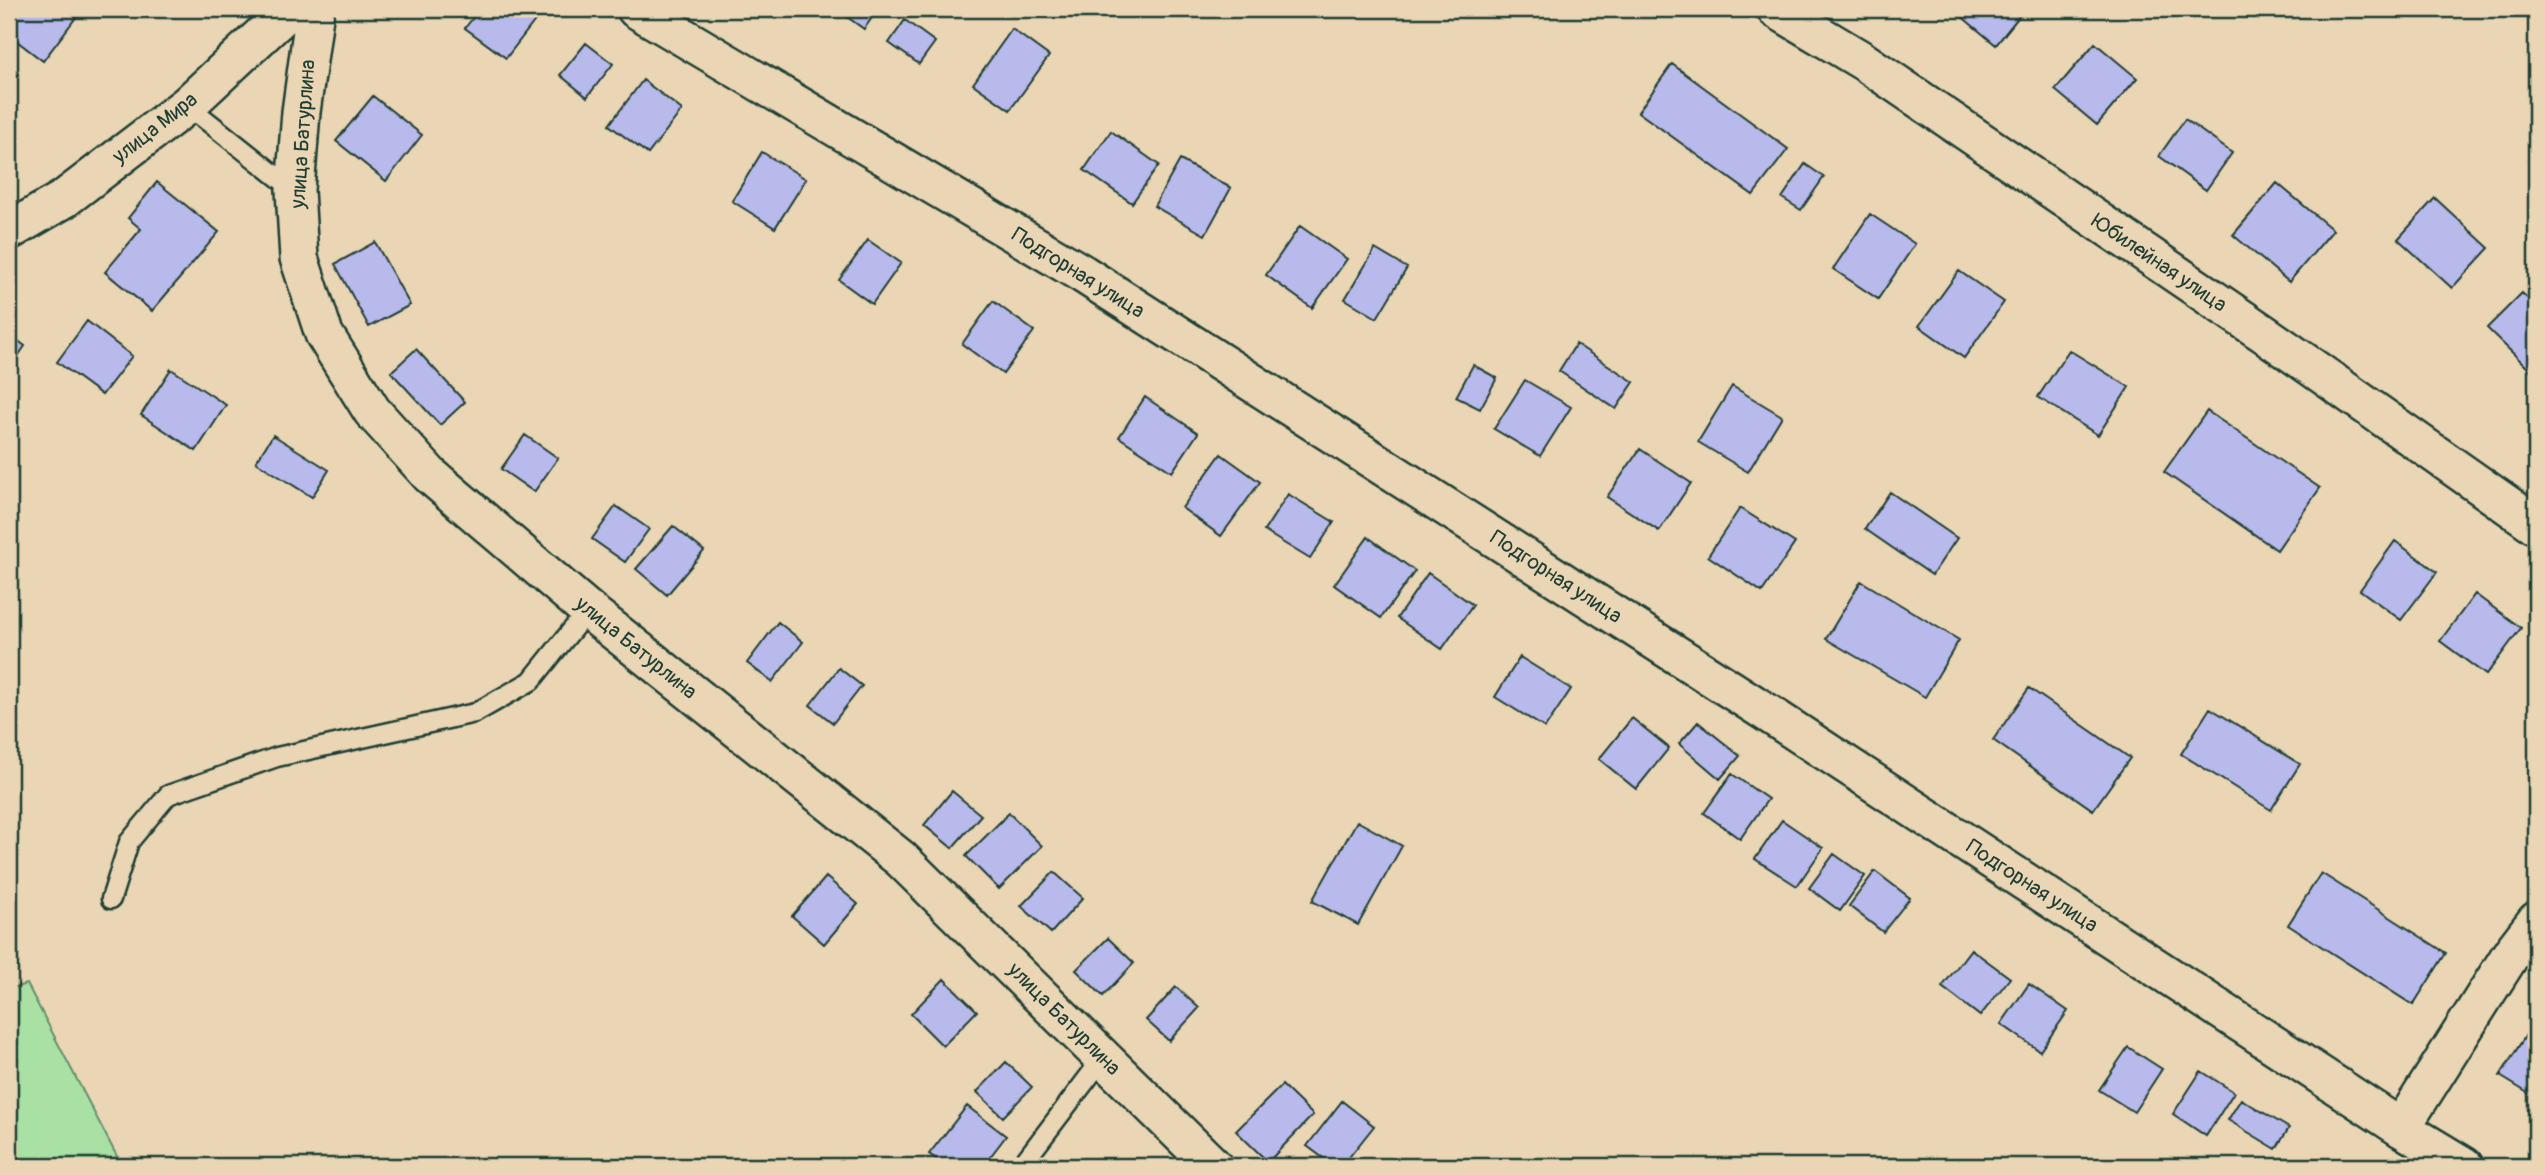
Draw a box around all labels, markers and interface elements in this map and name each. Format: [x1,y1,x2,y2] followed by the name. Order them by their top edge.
[284,59,322,210] street label: улица Батурлина
[106,86,203,170] street label: улица Мира
[2086,208,2232,318] street label: Юбилейная улица
[1006,221,1150,325] street label: Подгорная улица
[1485,524,1627,630] street label: Подгорная улица
[569,590,702,705] street label: улица Батурлина
[1961,833,2103,939] street label: Подгорная улица
[1001,956,1126,1081] street label: улица Батурлина

